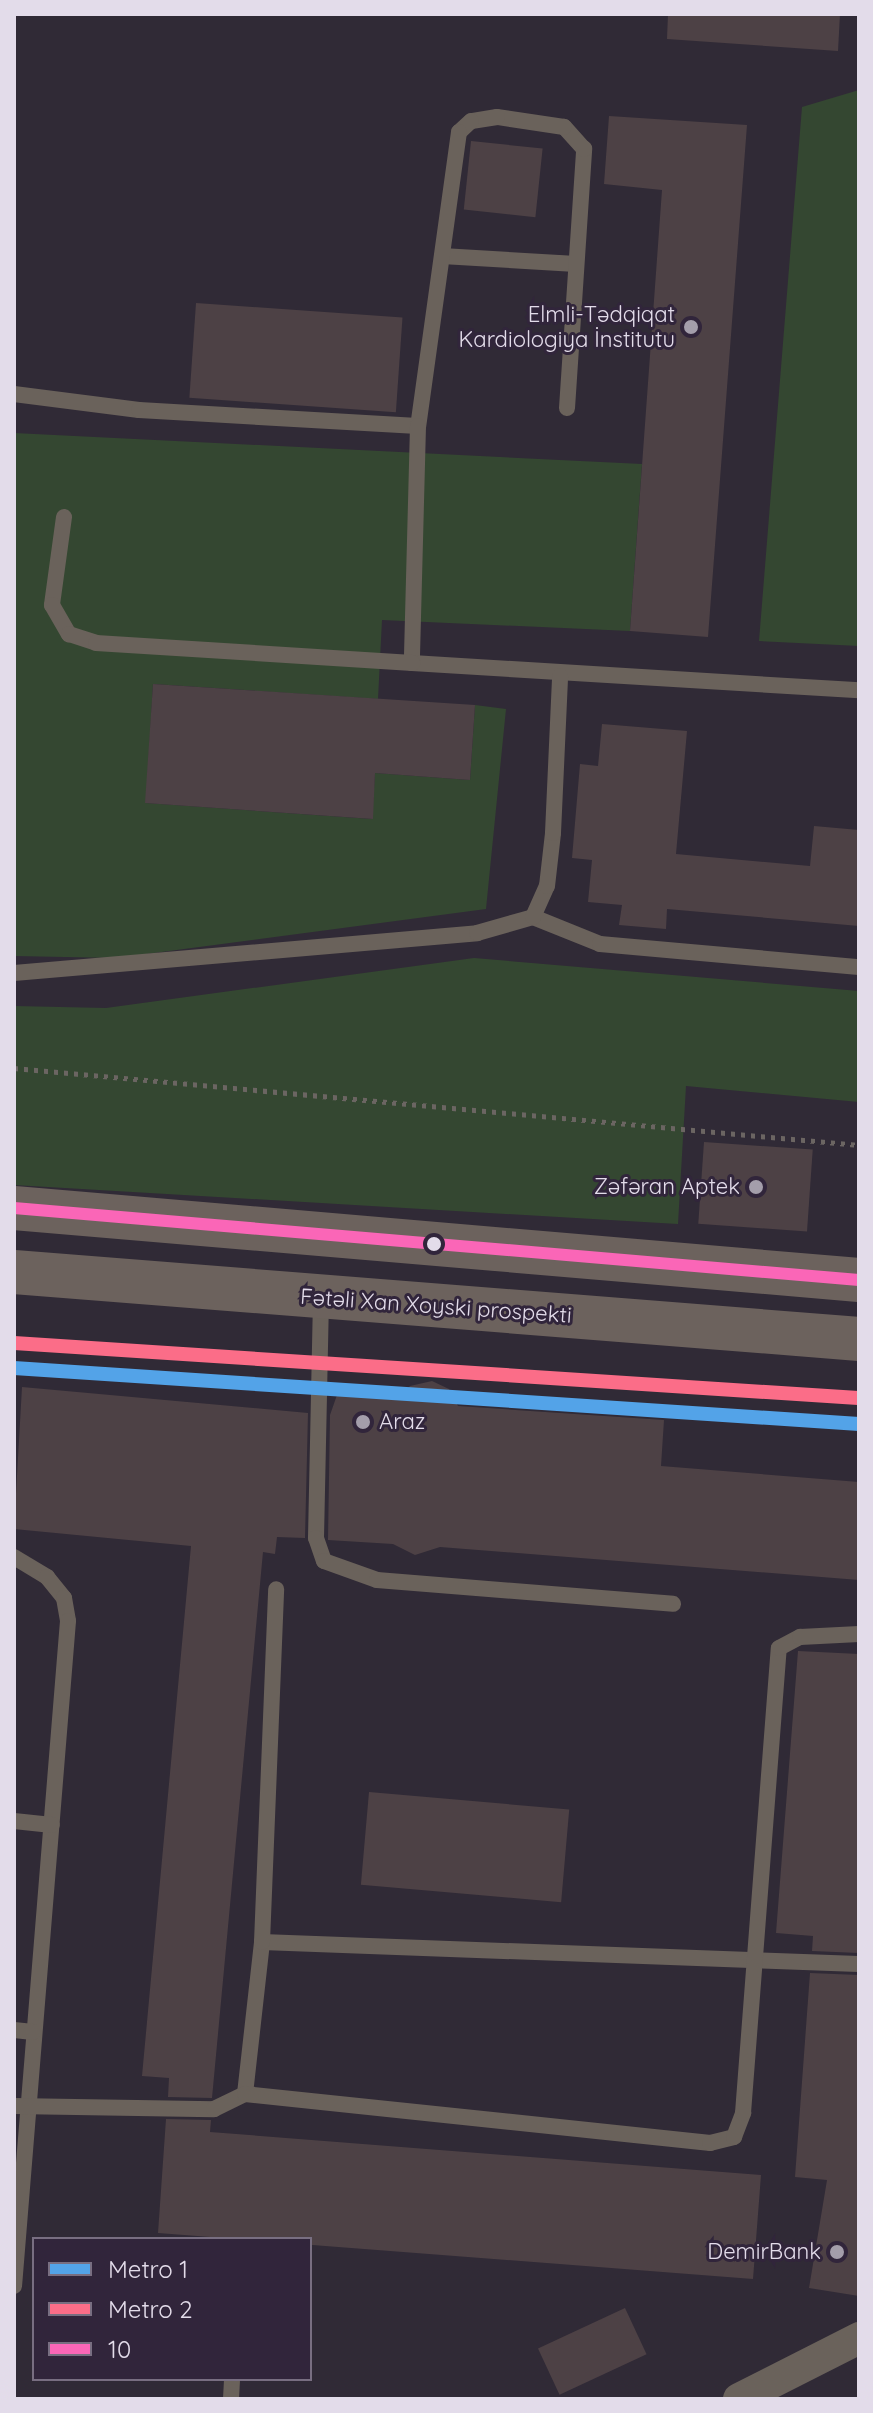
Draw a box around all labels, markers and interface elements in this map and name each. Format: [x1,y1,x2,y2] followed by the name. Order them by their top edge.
[458,301,675,352] place label: Elmli-Tədqiqat Kardiologiya İnstitutu
[682,318,700,336] marker: Elmli-Tədqiqat Kardiologiya İnstitutu
[594,1174,740,1200] place label: Zəfəran Aptek
[747,1178,765,1196] marker: Zəfəran Aptek
[426,1236,442,1252] unlabelled marker
[299,1283,573,1329] street label: Fətəli Xan Xoyski prospekti
[379,1409,425,1435] place label: Araz
[354,1413,372,1431] marker: Araz
[32,2237,312,2381] legend
[707,2239,821,2265] place label: DemirBank
[828,2243,846,2261] marker: DemirBank
[108,2254,188,2284] text: Metro 1
[108,2294,193,2324] text: Metro 2
[108,2334,131,2364] text: 10

